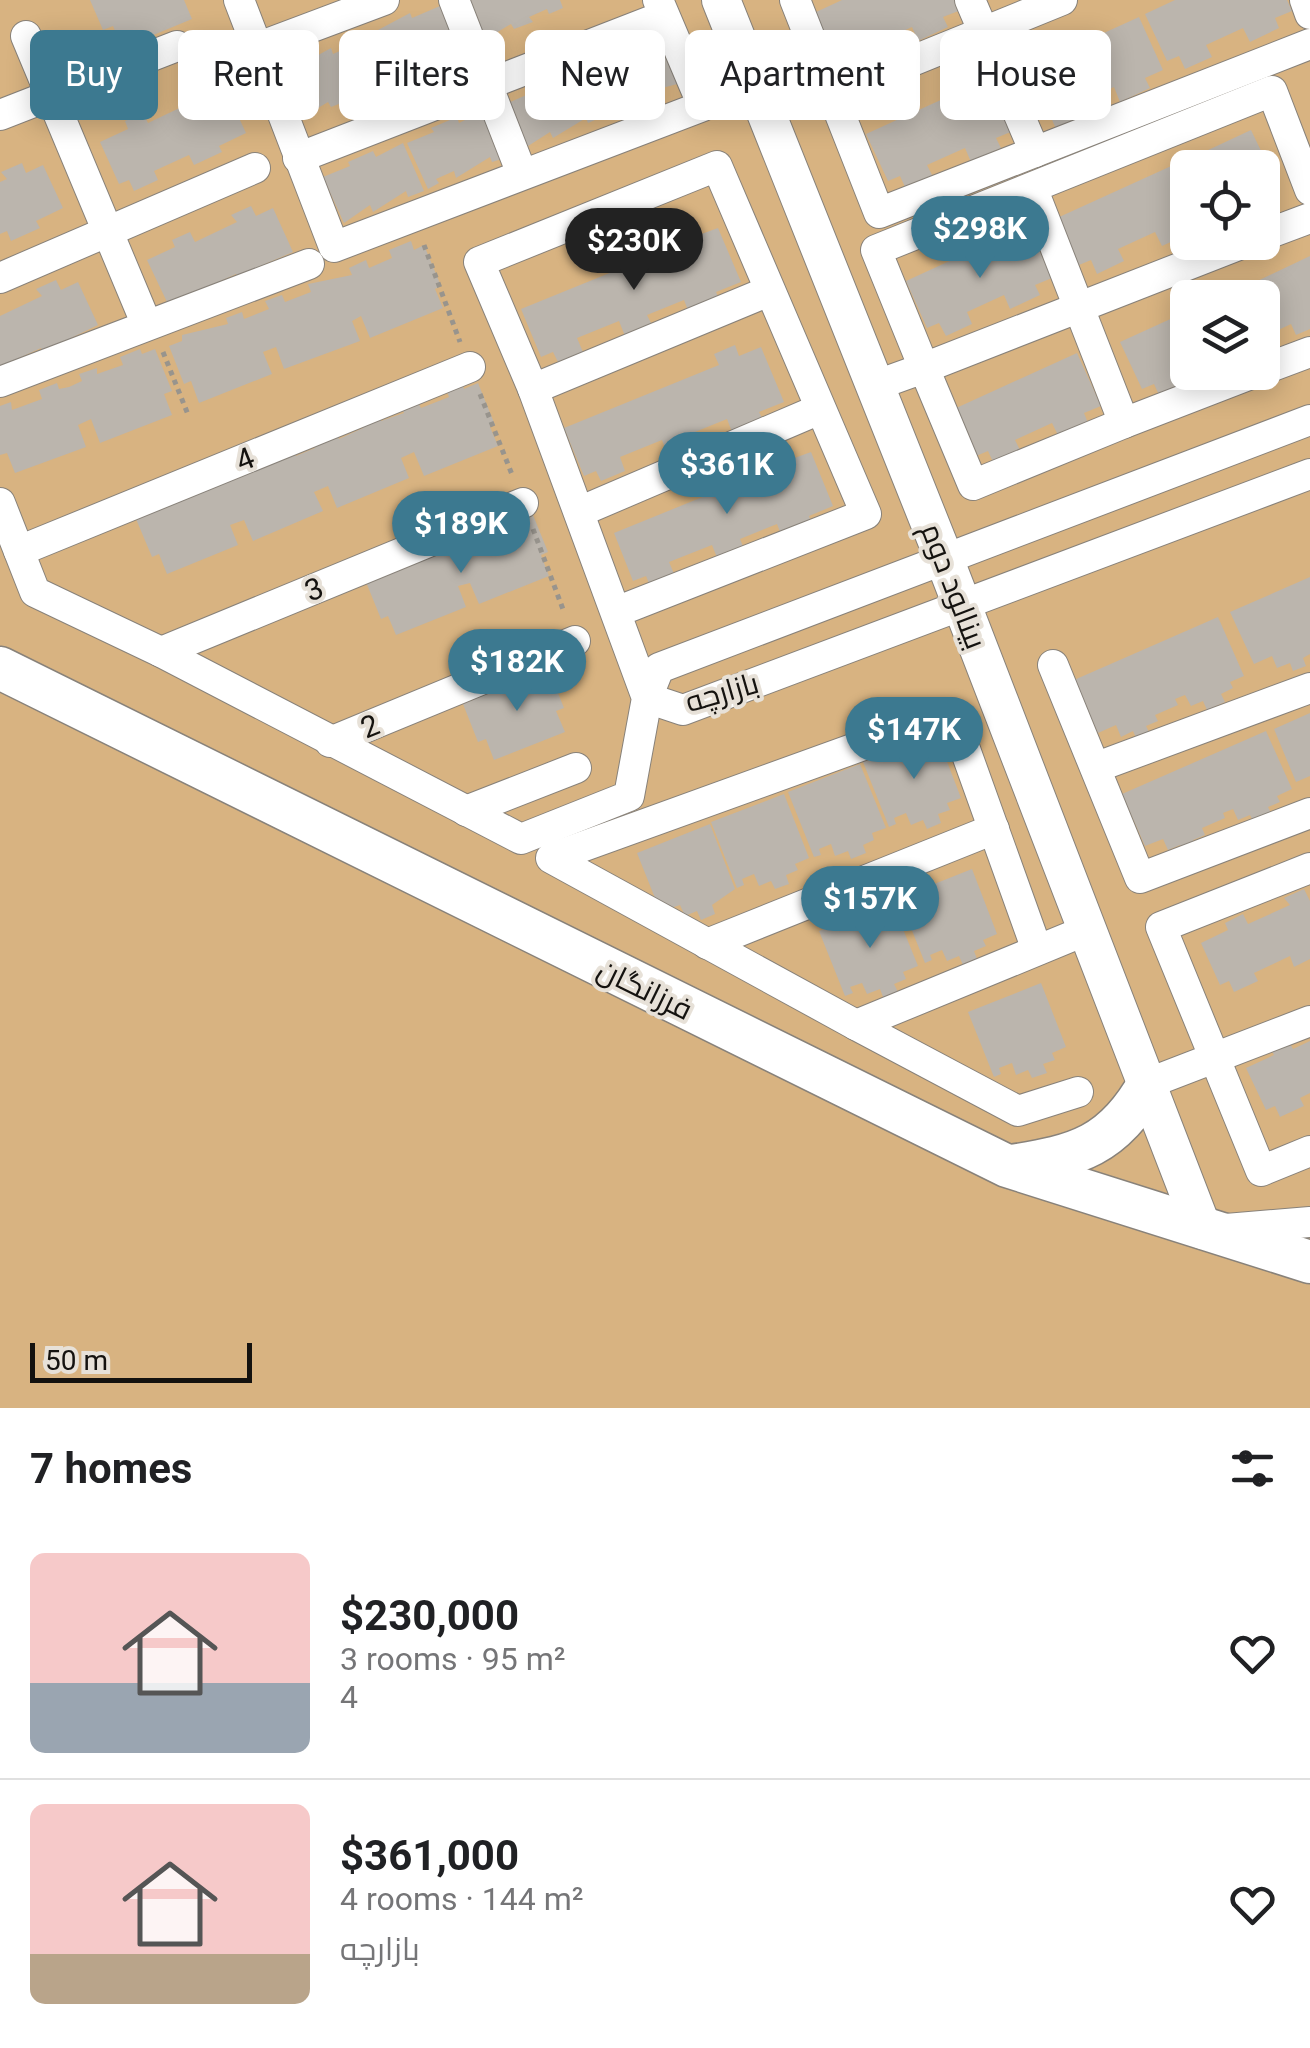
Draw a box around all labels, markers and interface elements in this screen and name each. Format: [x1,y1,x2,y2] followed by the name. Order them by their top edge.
[30,30,158,120] chip: Buy
[178,30,319,120] chip: Rent
[339,30,505,120] chip: Filters
[525,30,665,120] chip: New
[685,30,920,120] chip: Apartment
[940,30,1111,120] chip: House
[1170,150,1280,390] map controls
[1170,150,1280,260] button: locate
[910,196,1050,281] pin: $298K
[564,208,704,293] pin: $230K
[933,209,1027,247] text: $298K
[587,221,681,259] text: $230K
[1170,280,1280,390] button: layers
[657,432,797,517] pin: $361K
[231,440,259,478] street label: 4
[680,445,774,483] text: $361K
[391,491,531,576] pin: $189K
[414,504,508,542] text: $189K
[911,518,994,655] street label: بینالود دوم
[300,570,328,608] street label: 3
[447,629,587,714] pin: $182K
[470,642,564,680] text: $182K
[681,665,763,721] street label: بازارچه
[844,697,984,782] pin: $147K
[356,707,384,745] street label: 2
[867,710,961,748] text: $147K
[800,866,940,951] pin: $157K
[823,879,917,917] text: $157K
[592,951,698,1027] street label: فرزانگان
[30,1338,252,1382] scale bar
[45,1344,108,1377] text: 50 m
[1225,1441,1280,1496] icon: filters
[30,1444,192,1493] text: 7 homes
[340,1591,519,1640] text: $230,000
[110,1593,230,1713] icon: home
[1225,1626,1280,1681] icon: heart
[340,1640,565,1678] text: 3 rooms · 95 m²
[340,1678,358,1716] text: 4
[340,1831,519,1880] text: $361,000
[110,1844,230,1964] icon: home
[1225,1877,1280,1932] icon: heart
[340,1880,583,1918] text: 4 rooms · 144 m²
[340,1930,420,1968] text: بازارچه

